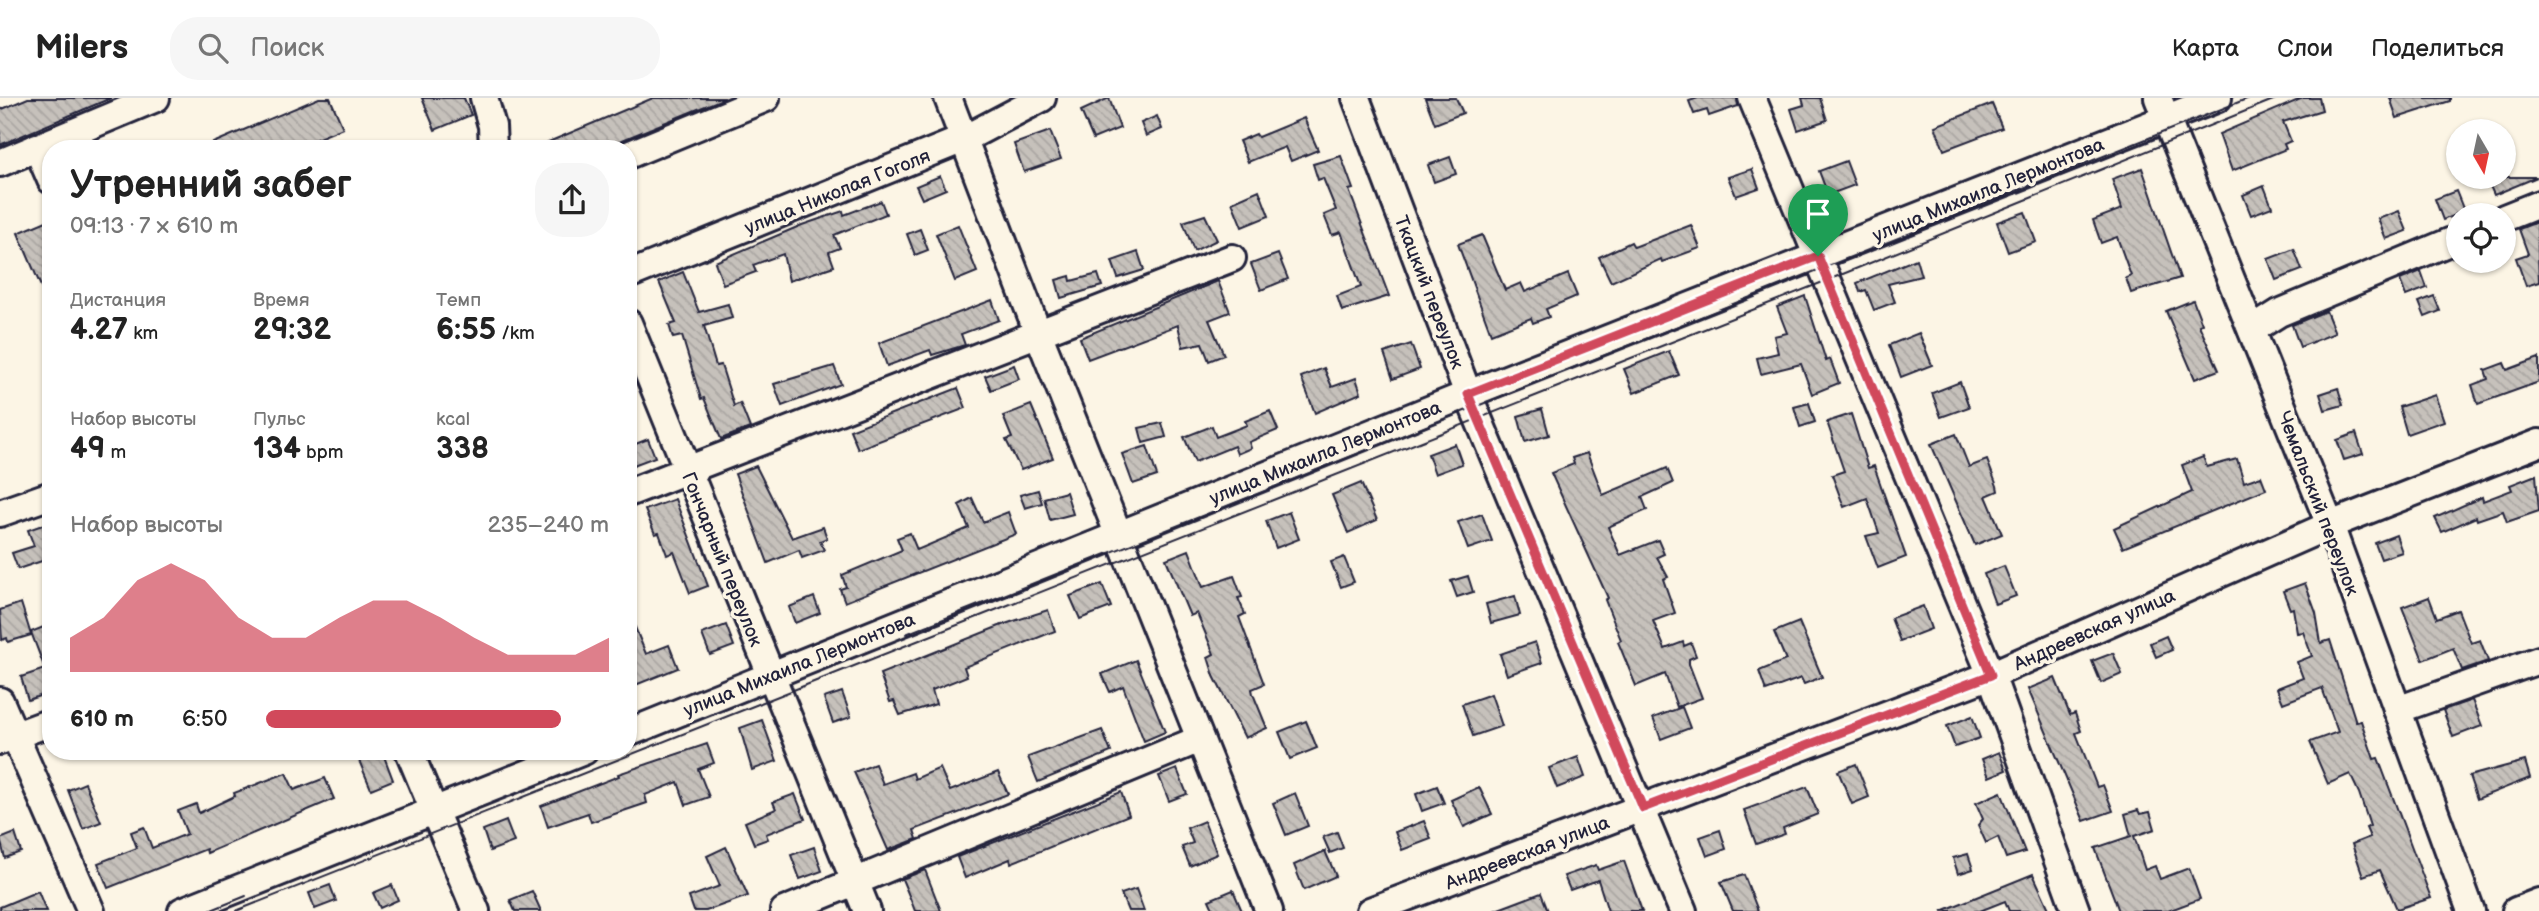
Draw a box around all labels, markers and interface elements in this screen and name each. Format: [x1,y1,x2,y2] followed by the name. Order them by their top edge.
[170,17,660,80] search box
[35,28,128,68] text: Milers
[194,29,232,67] icon: search
[250,33,324,64] text: Поиск
[2172,34,2239,63] text: Карта
[2277,34,2333,63] text: Слои
[2371,34,2504,63] text: Поделиться
[2446,119,2516,189] north arrow
[2446,119,2516,273] map controls
[1869,133,2108,247] street label: улица Михаила Лермонтова
[741,145,934,240] street label: улица Николая Гоголя
[70,163,352,208] text: Утренний забег
[535,163,609,237] button: share
[1788,184,1848,256] pin
[1799,195,1837,233] icon: arrive
[2446,203,2516,273] button: locate
[70,212,238,240] text: 09:13 · 7 × 610 m
[1389,213,1468,372] street label: Ткацкий переулок
[70,289,166,312] text: Дистанция
[253,289,309,312] text: Время
[436,289,481,312] text: Темп
[70,312,128,348] text: 4.27
[253,312,331,348] text: 29:32
[436,312,496,348] text: 6:55
[128,322,158,345] text: km
[496,322,535,345] text: /km
[1206,396,1445,510] street label: улица Михаила Лермонтова
[70,408,196,431] text: Набор высоты
[253,408,306,431] text: Пульс
[436,408,470,431] text: kcal
[2272,408,2363,599] street label: Чемальский переулок
[70,431,105,467] text: 49
[253,431,301,467] text: 134
[436,431,489,467] text: 338
[105,441,126,464] text: m
[301,441,343,464] text: bpm
[676,469,767,650] street label: Гончарный переулок
[70,511,223,539] text: Набор высоты
[487,511,609,539] text: 235–240 m
[2009,584,2179,677] street label: Андреевская улица
[680,608,919,722] street label: улица Михаила Лермонтова
[70,705,134,733] text: 610 m
[182,705,227,733] text: 6:50
[1441,811,1613,896] street label: Андреевская улица

